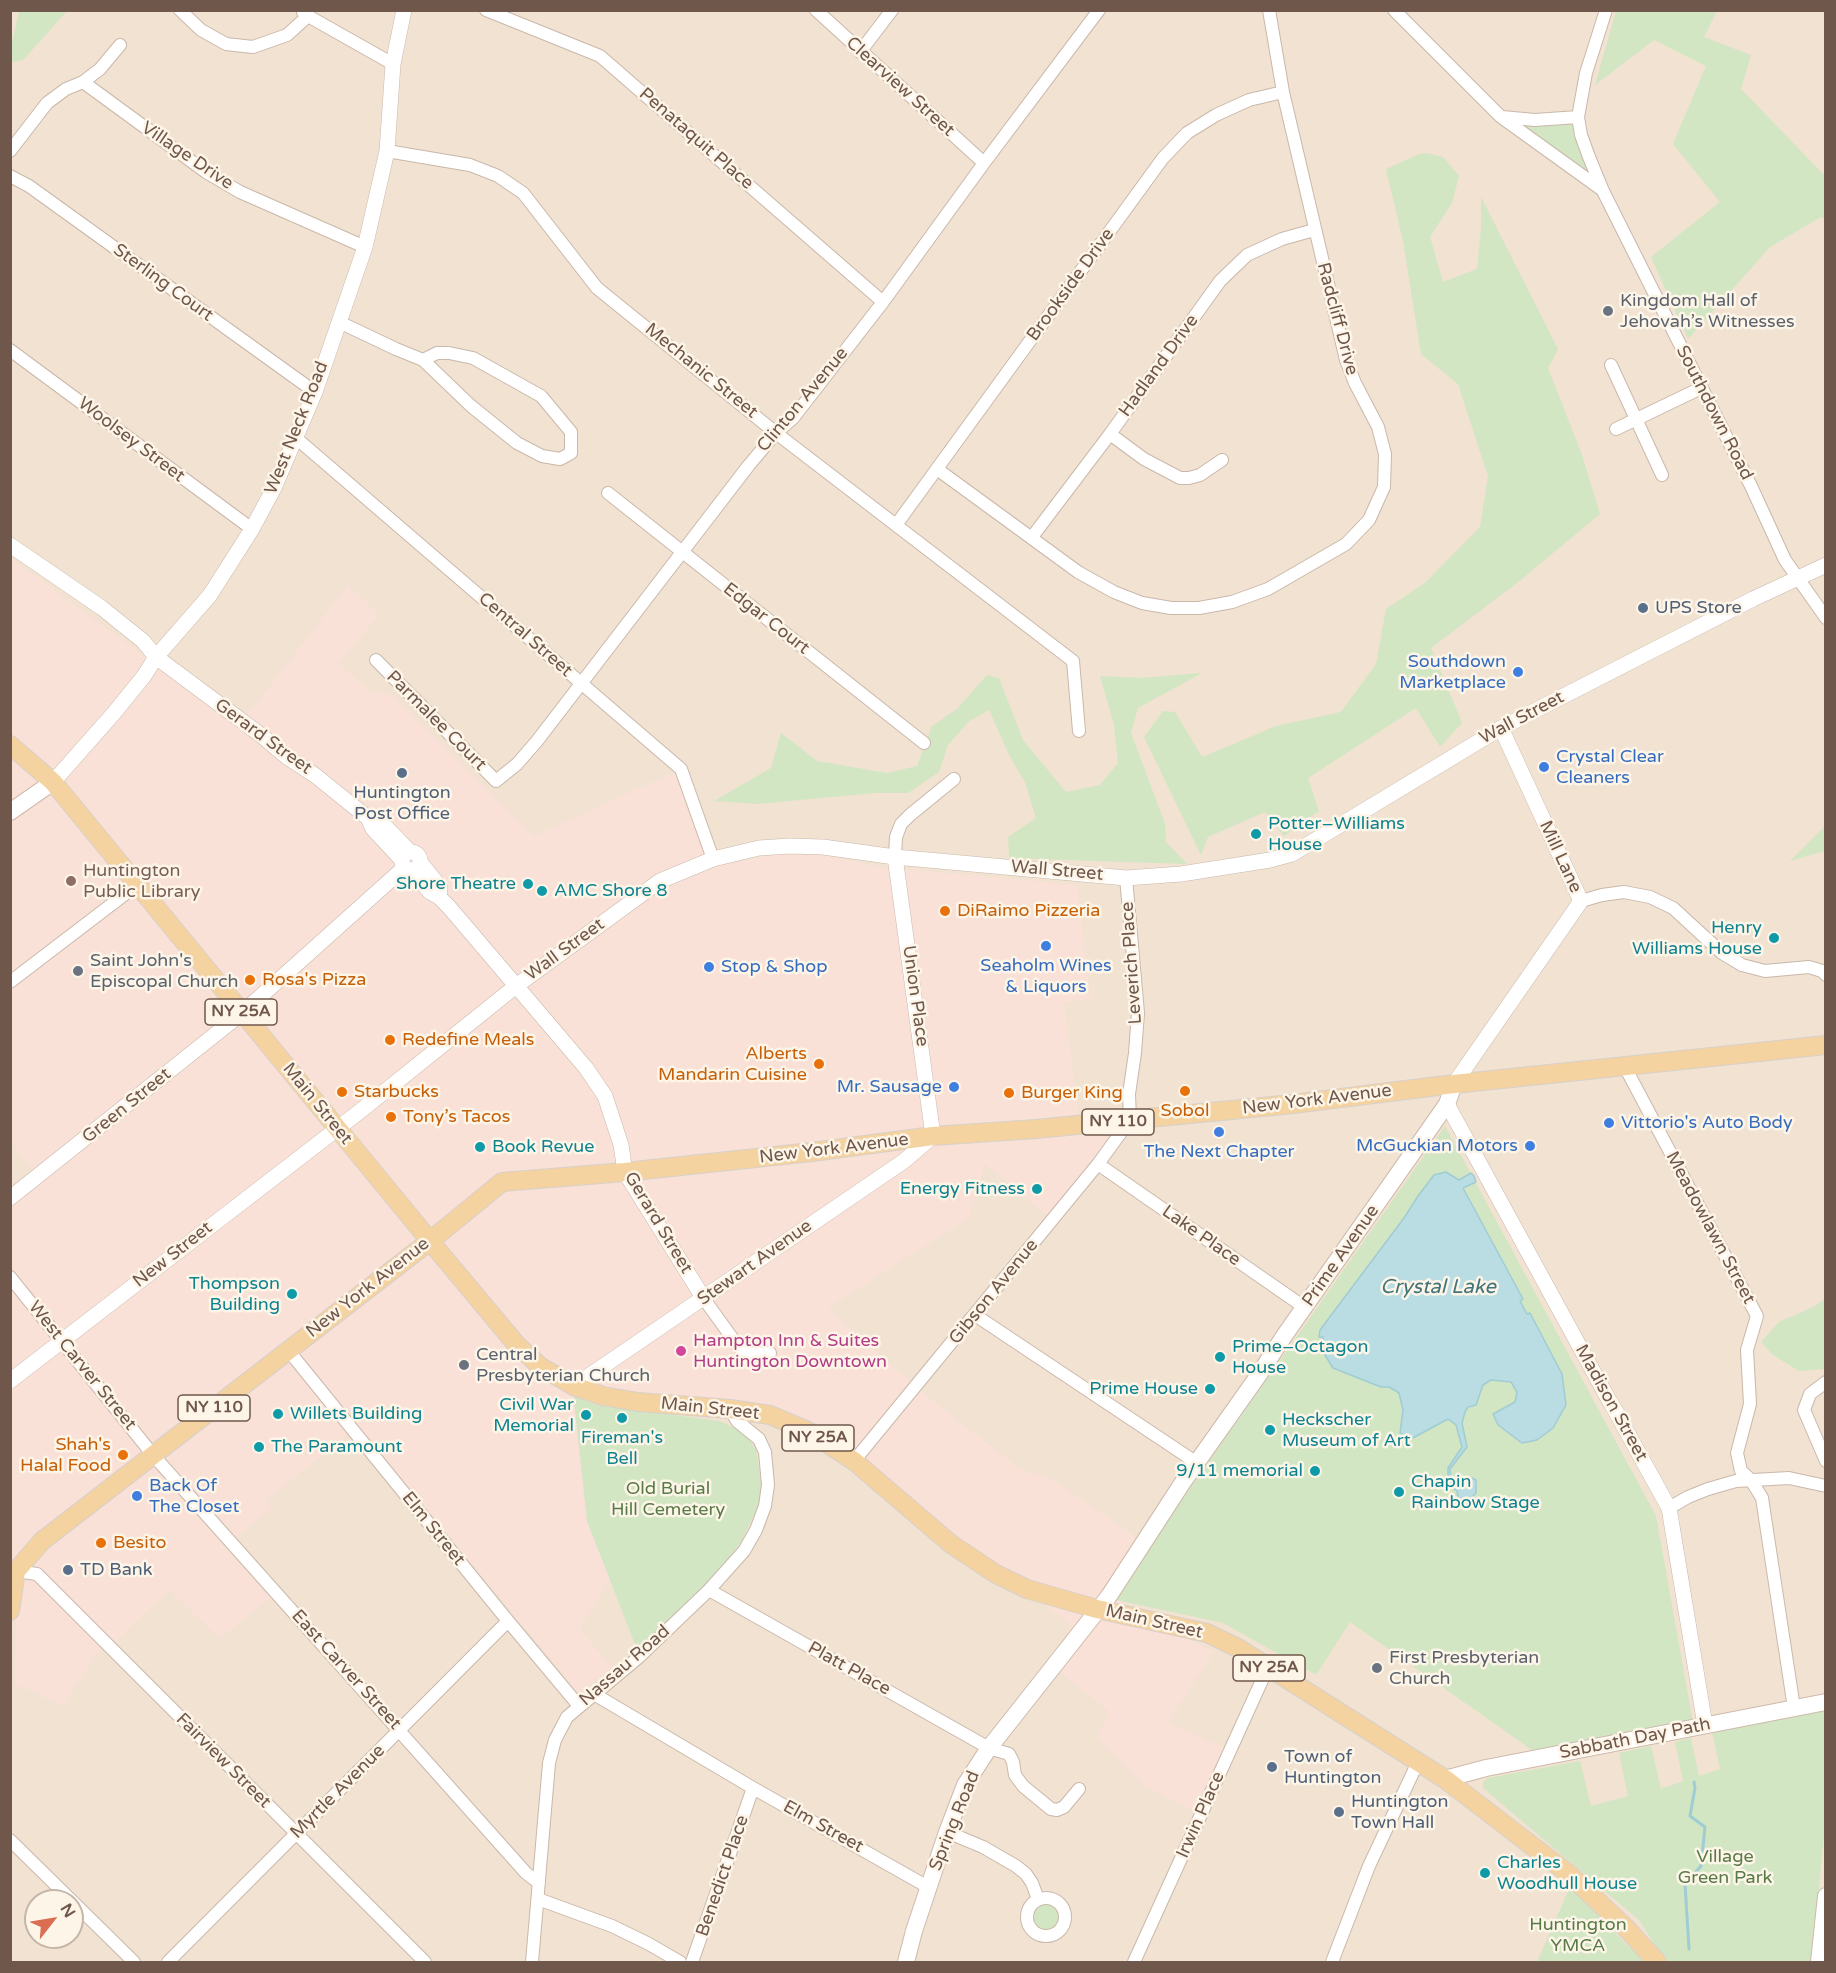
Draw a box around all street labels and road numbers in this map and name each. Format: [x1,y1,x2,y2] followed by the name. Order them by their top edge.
[841,33,959,141] street label: Clearview Street
[634,83,758,195] street label: Penataquit Place
[137,117,237,195] street label: Village Drive
[1023,224,1119,346] street label: Brookside Drive
[109,239,217,327] street label: Sterling Court
[1312,260,1362,378] street label: Radcliff Drive
[1115,311,1203,421] street label: Hadland Drive
[640,319,762,423] street label: Mechanic Street
[1671,342,1757,484] street label: Southdown Road
[753,343,853,457] street label: Clinton Avenue
[261,358,333,498] street label: West Neck Road
[73,393,189,487] street label: Woolsey Street
[719,579,813,659] street label: Edgar Court
[474,588,576,682] street label: Central Street
[381,666,491,776] street label: Parmalee Court
[1476,687,1568,749] street label: Wall Street
[210,694,316,780] street label: Gerard Street
[1534,818,1586,896] street label: Mill Lane
[1010,856,1104,886] street label: Wall Street
[1117,901,1147,1025] street label: Leverich Place
[521,914,609,986] street label: Wall Street
[897,944,933,1048] street label: Union Place
[205,999,277,1025] road number: NY 25A
[277,1059,357,1149] street label: Main Street
[78,1064,176,1148] street label: Green Street
[1241,1080,1393,1120] street label: New York Avenue
[1082,1109,1154,1135] road number: NY 110
[758,1129,910,1169] street label: New York Avenue
[1661,1148,1759,1308] street label: Meadowlawn Street
[619,1168,697,1278] street label: Gerard Street
[1157,1201,1245,1271] street label: Lake Place
[1298,1201,1384,1311] street label: Prime Avenue
[694,1216,816,1310] street label: Stewart Avenue
[129,1217,217,1293] street label: New Street
[302,1233,434,1343] street label: New York Avenue
[945,1235,1043,1349] street label: Gibson Avenue
[23,1297,141,1435] street label: West Carver Street
[1570,1341,1652,1465] street label: Madison Street
[660,1393,760,1425] street label: Main Street
[178,1395,250,1421] road number: NY 110
[782,1425,854,1451] road number: NY 25A
[397,1488,469,1570] street label: Elm Street
[1103,1600,1205,1644] street label: Main Street
[287,1606,405,1734] street label: East Carver Street
[575,1621,675,1711] street label: Nassau Road
[804,1637,894,1701] street label: Platt Place
[1233,1655,1305,1681] road number: NY 25A
[171,1709,275,1813] street label: Fairview Street
[1558,1714,1712,1764] street label: Sabbath Day Path
[286,1740,390,1844] street label: Myrtle Avenue
[925,1768,985,1874] street label: Spring Road
[1172,1768,1230,1862] street label: Irwin Place
[779,1796,867,1858] street label: Elm Street
[692,1812,754,1940] street label: Benedict Place

